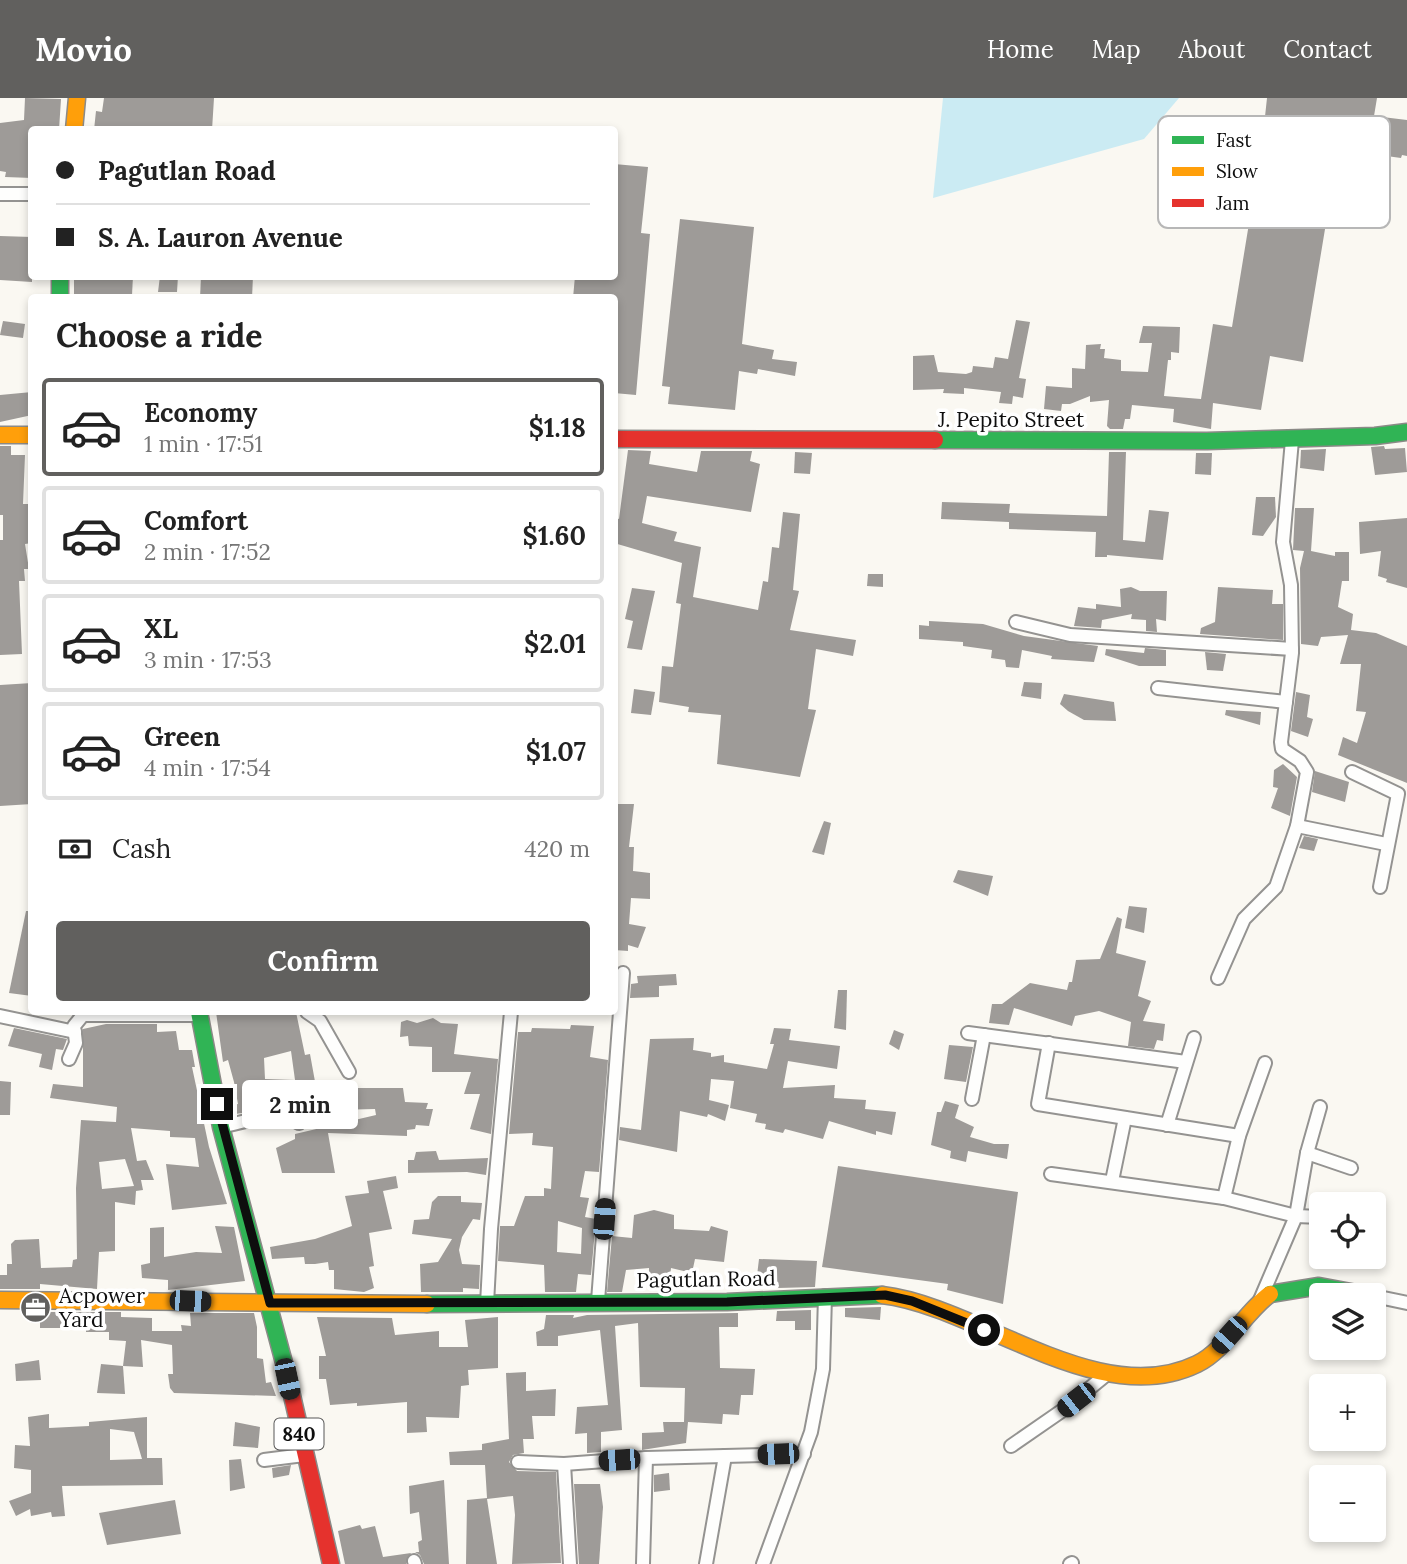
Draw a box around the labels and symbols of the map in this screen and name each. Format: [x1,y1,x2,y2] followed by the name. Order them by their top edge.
[1158,116,1390,228] legend
[1216,128,1252,152] text: Fast
[1216,159,1259,183] text: Slow
[1215,191,1250,215] text: Jam
[937,406,1085,433] street label: J. Pepito Street
[242,1080,357,1128] callout: 2 min
[201,1088,233,1120] route end
[593,1197,616,1241] car
[636,1264,776,1294] street label: Pagutlan Road
[58,1282,145,1333] place label: Acpower Yard
[19,1290,53,1324] office icon: Acpower Yard
[169,1290,212,1312] car
[1208,1312,1251,1358] car
[968,1314,1000,1346] route start
[273,1356,302,1402] car
[1053,1379,1100,1421] car
[274,1418,324,1450] road number: 840
[757,1443,800,1465] car
[598,1448,641,1472] car

